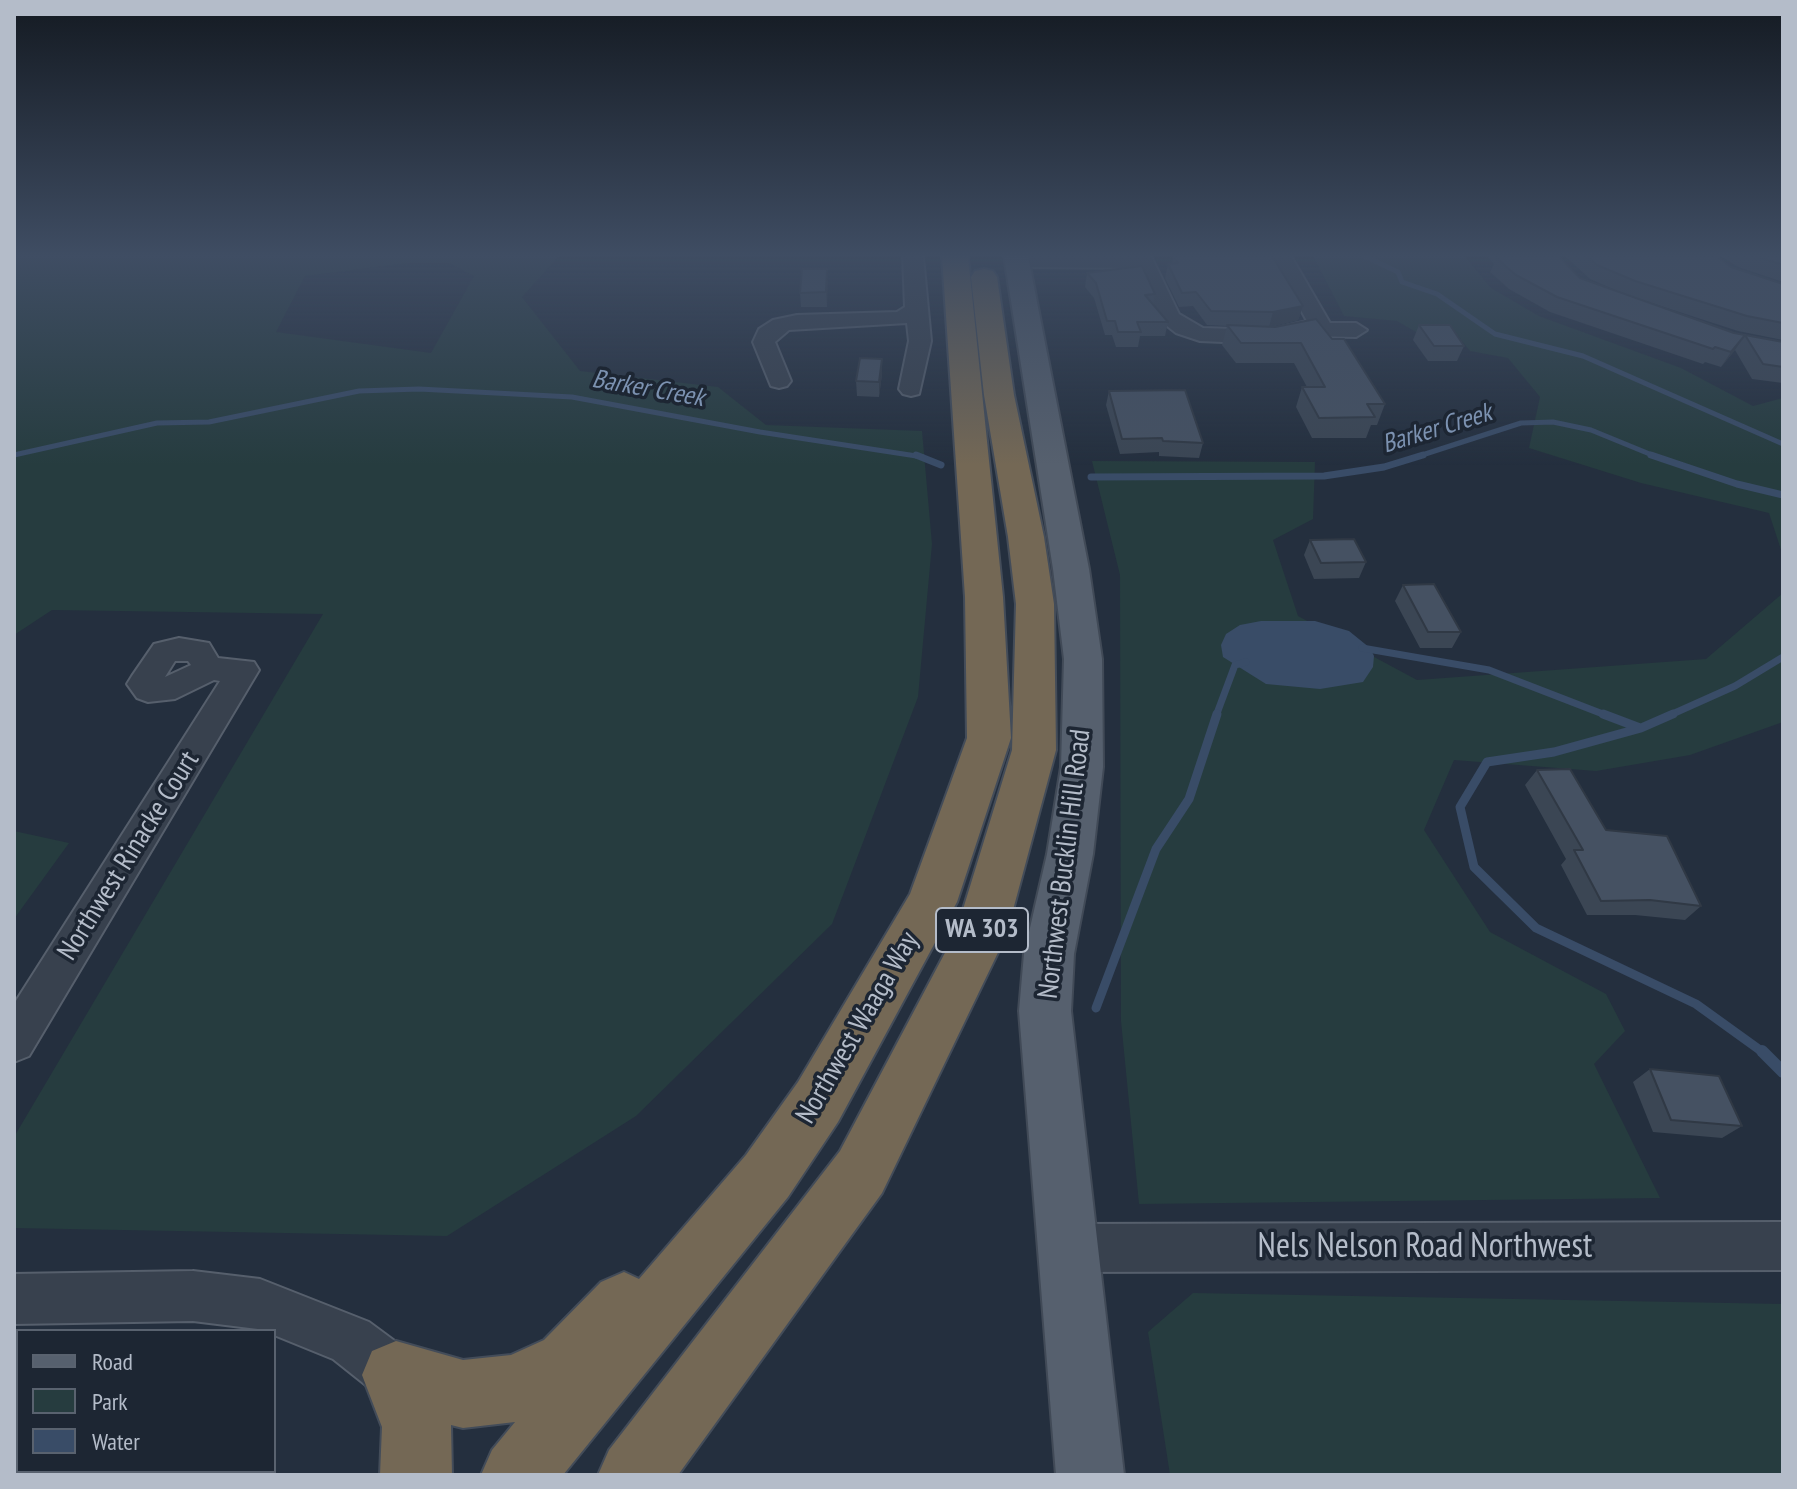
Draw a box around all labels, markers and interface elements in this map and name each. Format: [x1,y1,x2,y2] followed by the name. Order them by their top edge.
[590,364,706,414] water label: Barker Creek
[1378,398,1496,460] water label: Barker Creek
[1032,727,1098,1001] street label: Northwest Bucklin Hill Road
[51,745,207,967] street label: Northwest Rinacke Court
[936,908,1028,952] road number: WA 303
[790,926,926,1130] street label: Northwest Waaga Way
[1258,1227,1592,1267] street label: Nels Nelson Road Northwest
[16,1329,276,1473] legend
[92,1346,133,1377] text: Road
[92,1386,128,1417] text: Park
[92,1426,140,1457] text: Water

